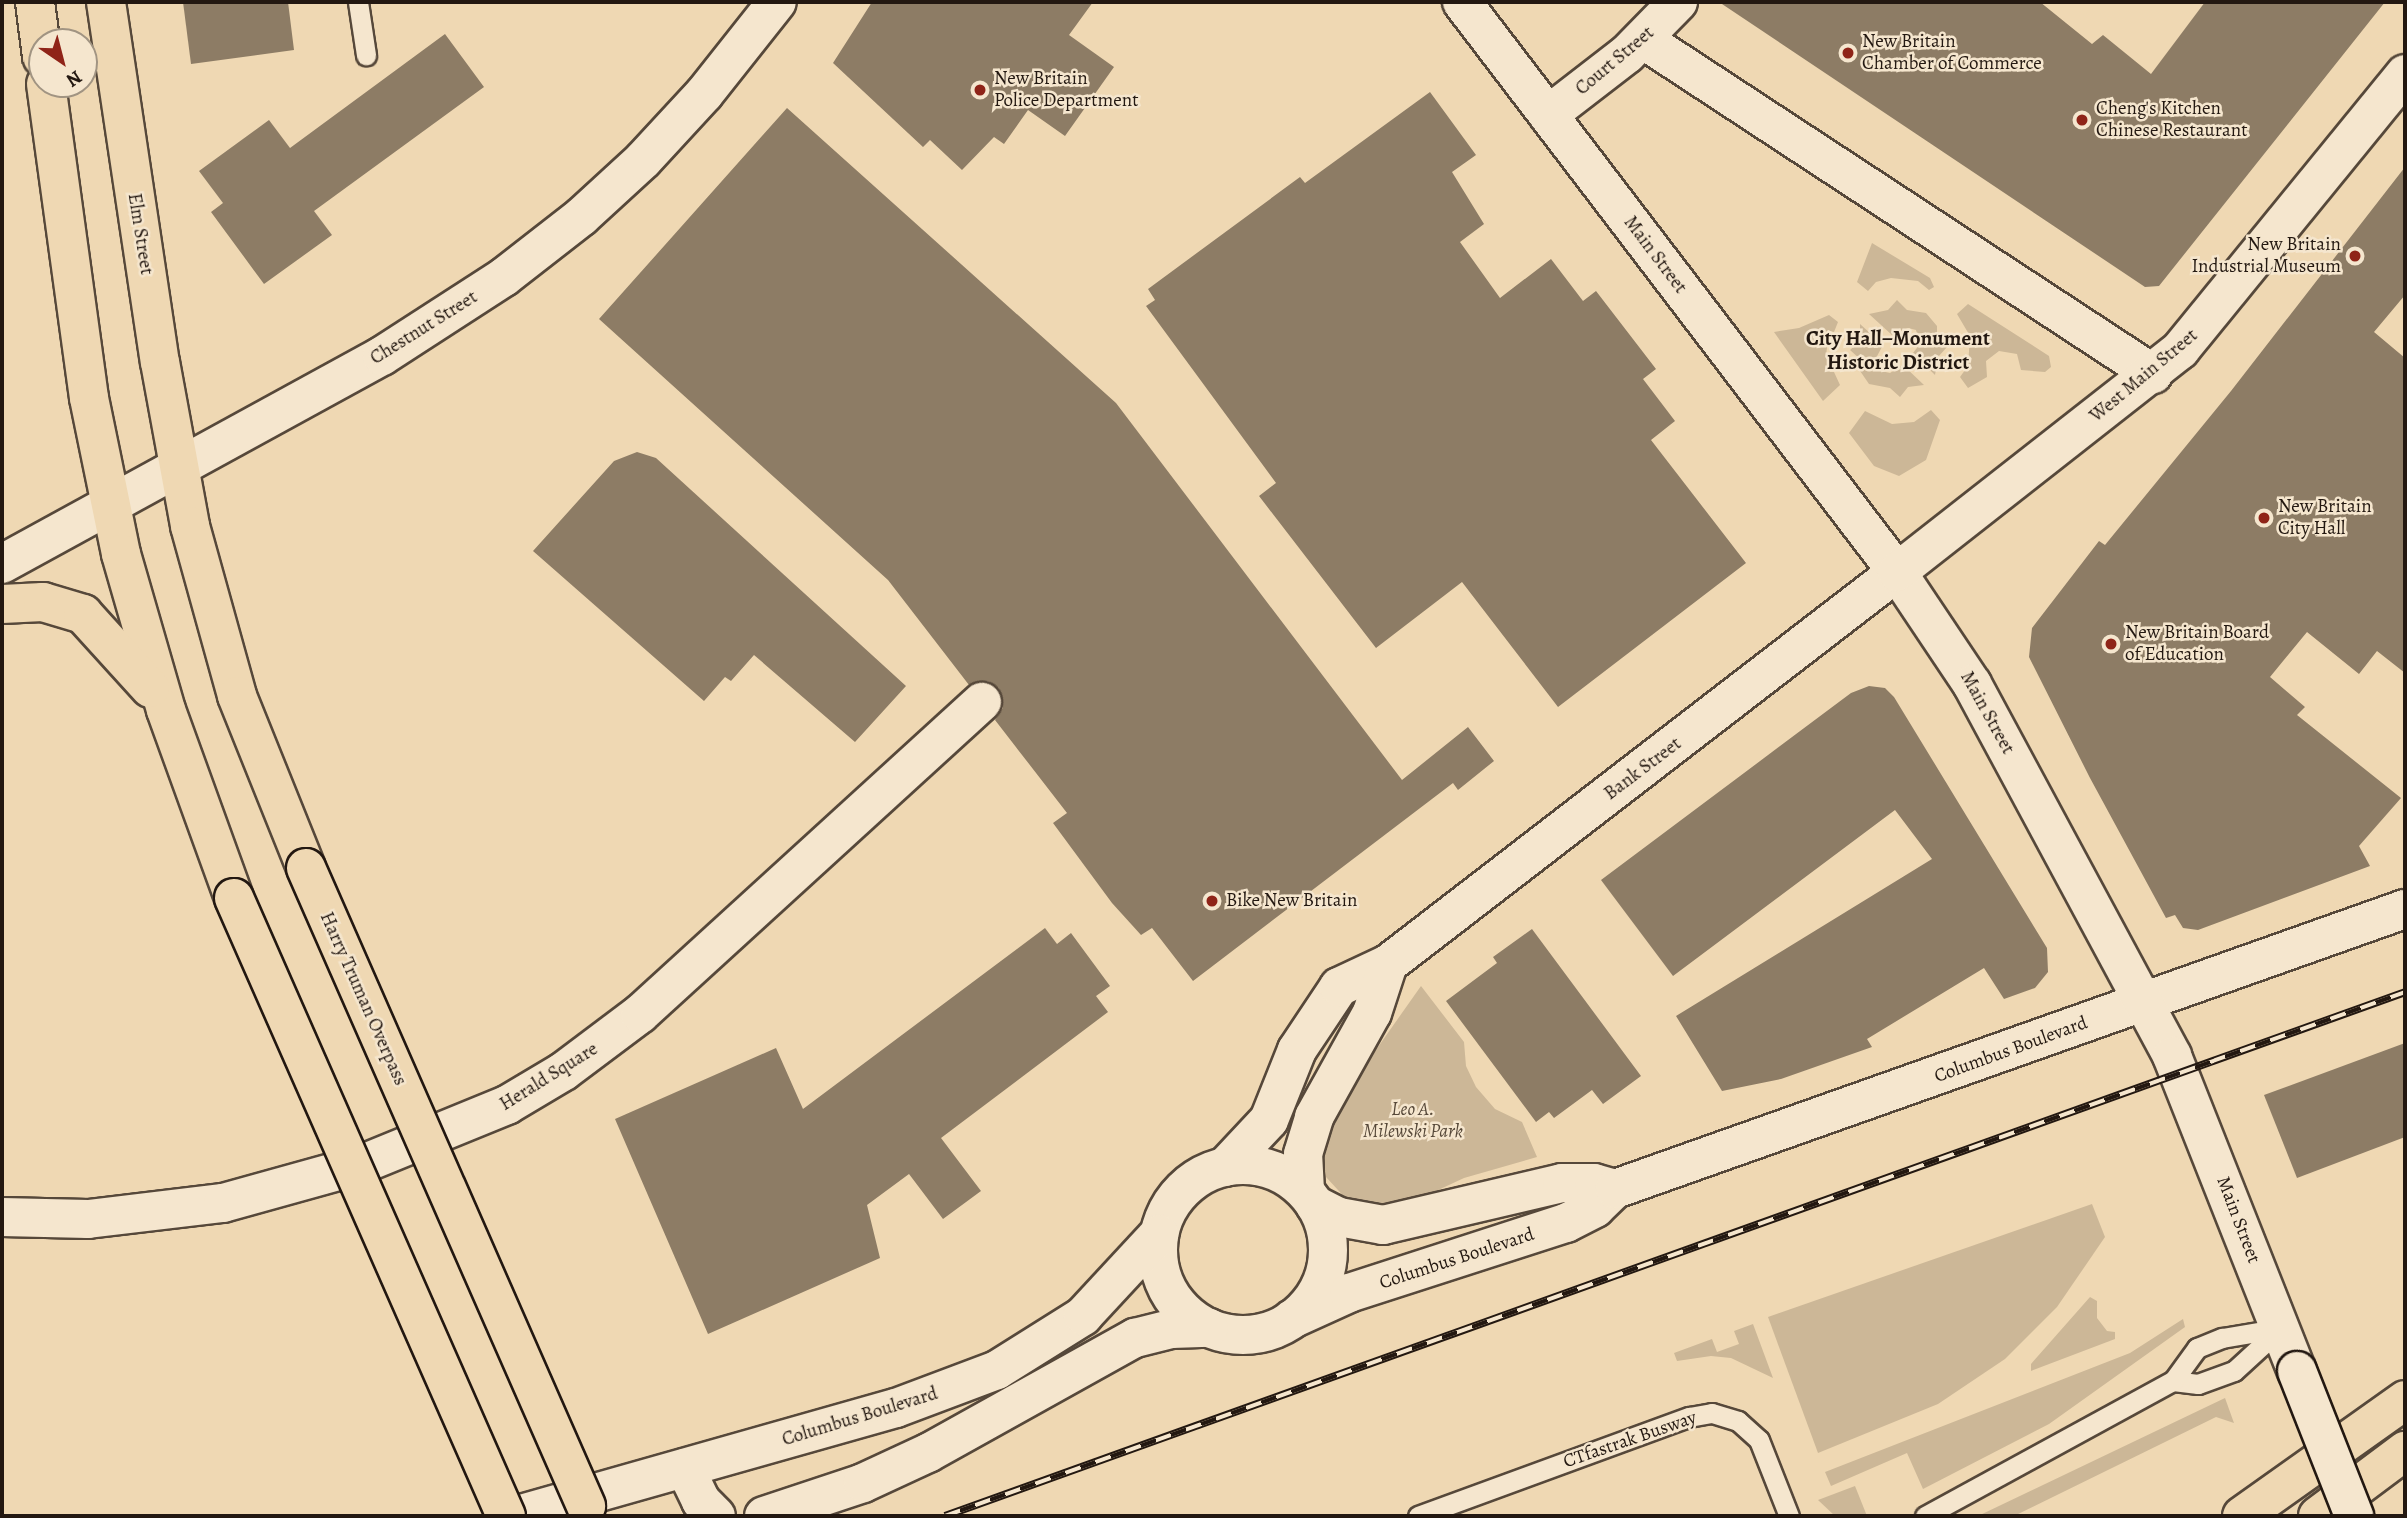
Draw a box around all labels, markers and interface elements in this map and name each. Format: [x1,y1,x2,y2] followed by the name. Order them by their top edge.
[1571,22,1659,100] street label: Court Street
[28,28,98,98] north arrow
[1862,31,2042,75] place label: New Britain Chamber of Commerce
[1840,45,1856,61] marker: New Britain Chamber of Commerce
[61,64,87,93] text: N
[994,68,1138,112] place label: New Britain Police Department
[972,82,988,98] marker: New Britain Police Department
[2096,98,2247,142] place label: Cheng's Kitchen Chinese Restaurant
[2074,112,2090,128] marker: Cheng's Kitchen Chinese Restaurant
[122,192,158,276] street label: Elm Street
[1619,212,1691,298] street label: Main Street
[2191,234,2341,278] place label: New Britain Industrial Museum
[2347,248,2363,264] marker: New Britain Industrial Museum
[366,286,482,370] street label: Chestnut Street
[2086,324,2202,428] street label: West Main Street
[1806,325,1990,375] district label: City Hall–Monument Historic District
[2278,496,2372,540] place label: New Britain City Hall
[2256,510,2272,526] marker: New Britain City Hall
[2125,622,2269,666] place label: New Britain Board of Education
[2103,636,2119,652] marker: New Britain Board of Education
[1955,668,2019,758] street label: Main Street
[1600,733,1686,805] street label: Bank Street
[1226,890,1357,912] place label: Bike New Britain
[1204,893,1220,909] marker: Bike New Britain
[314,909,412,1089] street label: Harry Truman Overpass
[1931,1012,2091,1088] street label: Columbus Boulevard
[496,1038,602,1116] street label: Herald Square
[1363,1099,1463,1143] park label: Leo A. Milewski Park
[2211,1173,2265,1267] street label: Main Street
[1377,1223,1537,1295] street label: Columbus Boulevard
[780,1383,940,1451] street label: Columbus Boulevard
[1560,1407,1700,1473] street label: CTfastrak Busway

